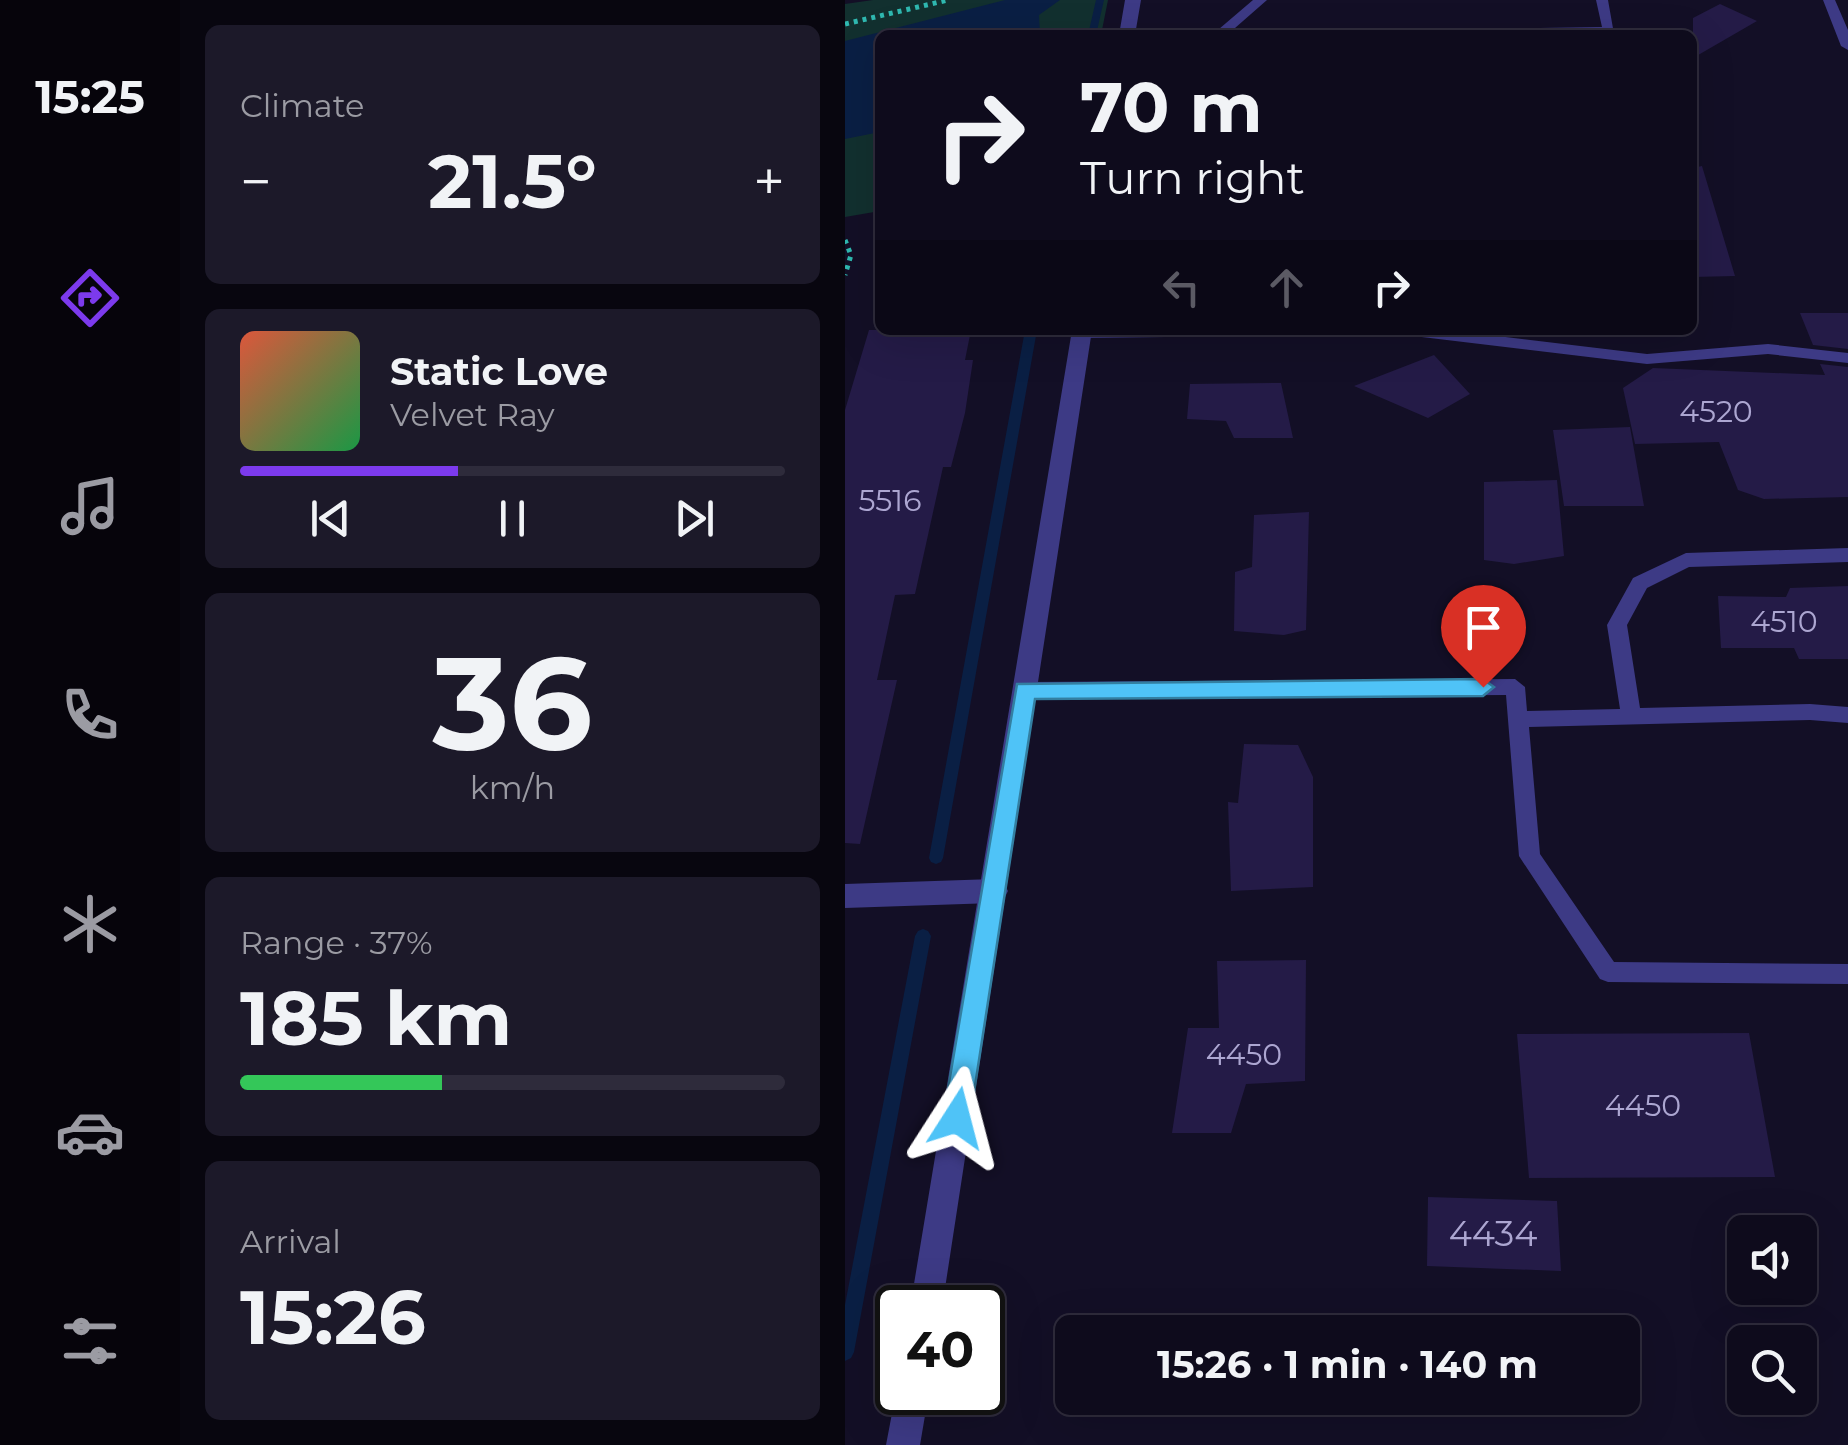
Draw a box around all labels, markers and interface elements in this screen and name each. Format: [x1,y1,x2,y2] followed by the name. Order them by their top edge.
[1080,64,1263,150] text: 70 m
[35,69,145,124] text: 15:25
[915,70,1045,200] icon: right
[240,86,364,125] text: Climate
[428,135,597,227] text: 21.5°
[240,148,272,215] text: −
[753,148,785,215] text: +
[1080,150,1305,205] text: Turn right
[1154,260,1209,315] icon: left
[1259,260,1314,315] icon: ahead
[1364,260,1419,315] icon: right
[55,263,125,333] icon: directions
[390,348,608,395] text: Static Love
[1679,393,1753,430] house number: 4520
[390,395,555,434] text: Velvet Ray
[55,471,125,541] icon: music
[859,482,921,519] house number: 5516
[303,491,358,546] icon: previous
[485,491,540,546] icon: pause
[667,491,722,546] icon: next
[1441,585,1526,688] pin
[1456,600,1511,655] icon: arrive
[1750,603,1818,640] house number: 4510
[433,623,592,782] text: 36
[55,680,125,750] icon: phone
[470,768,555,807] text: km/h
[55,889,125,959] icon: climate
[240,923,433,962] text: Range · 37%
[240,972,512,1064] text: 185 km
[1206,1036,1282,1073] house number: 4450
[905,1066,1009,1170] position arrow
[1605,1087,1681,1124] house number: 4450
[55,1097,125,1167] icon: car
[1449,1212,1537,1255] house number: 4434
[1727,1215,1817,1415] map controls
[1727,1215,1817,1305] button: sound
[240,1222,341,1261] text: Arrival
[240,1271,426,1363] text: 15:26
[875,1285,1005,1415] speed limit sign: 40
[55,1306,125,1376] icon: filters
[1727,1325,1817,1415] button: search
[1157,1341,1538,1388] text: 15:26 · 1 min · 140 m

